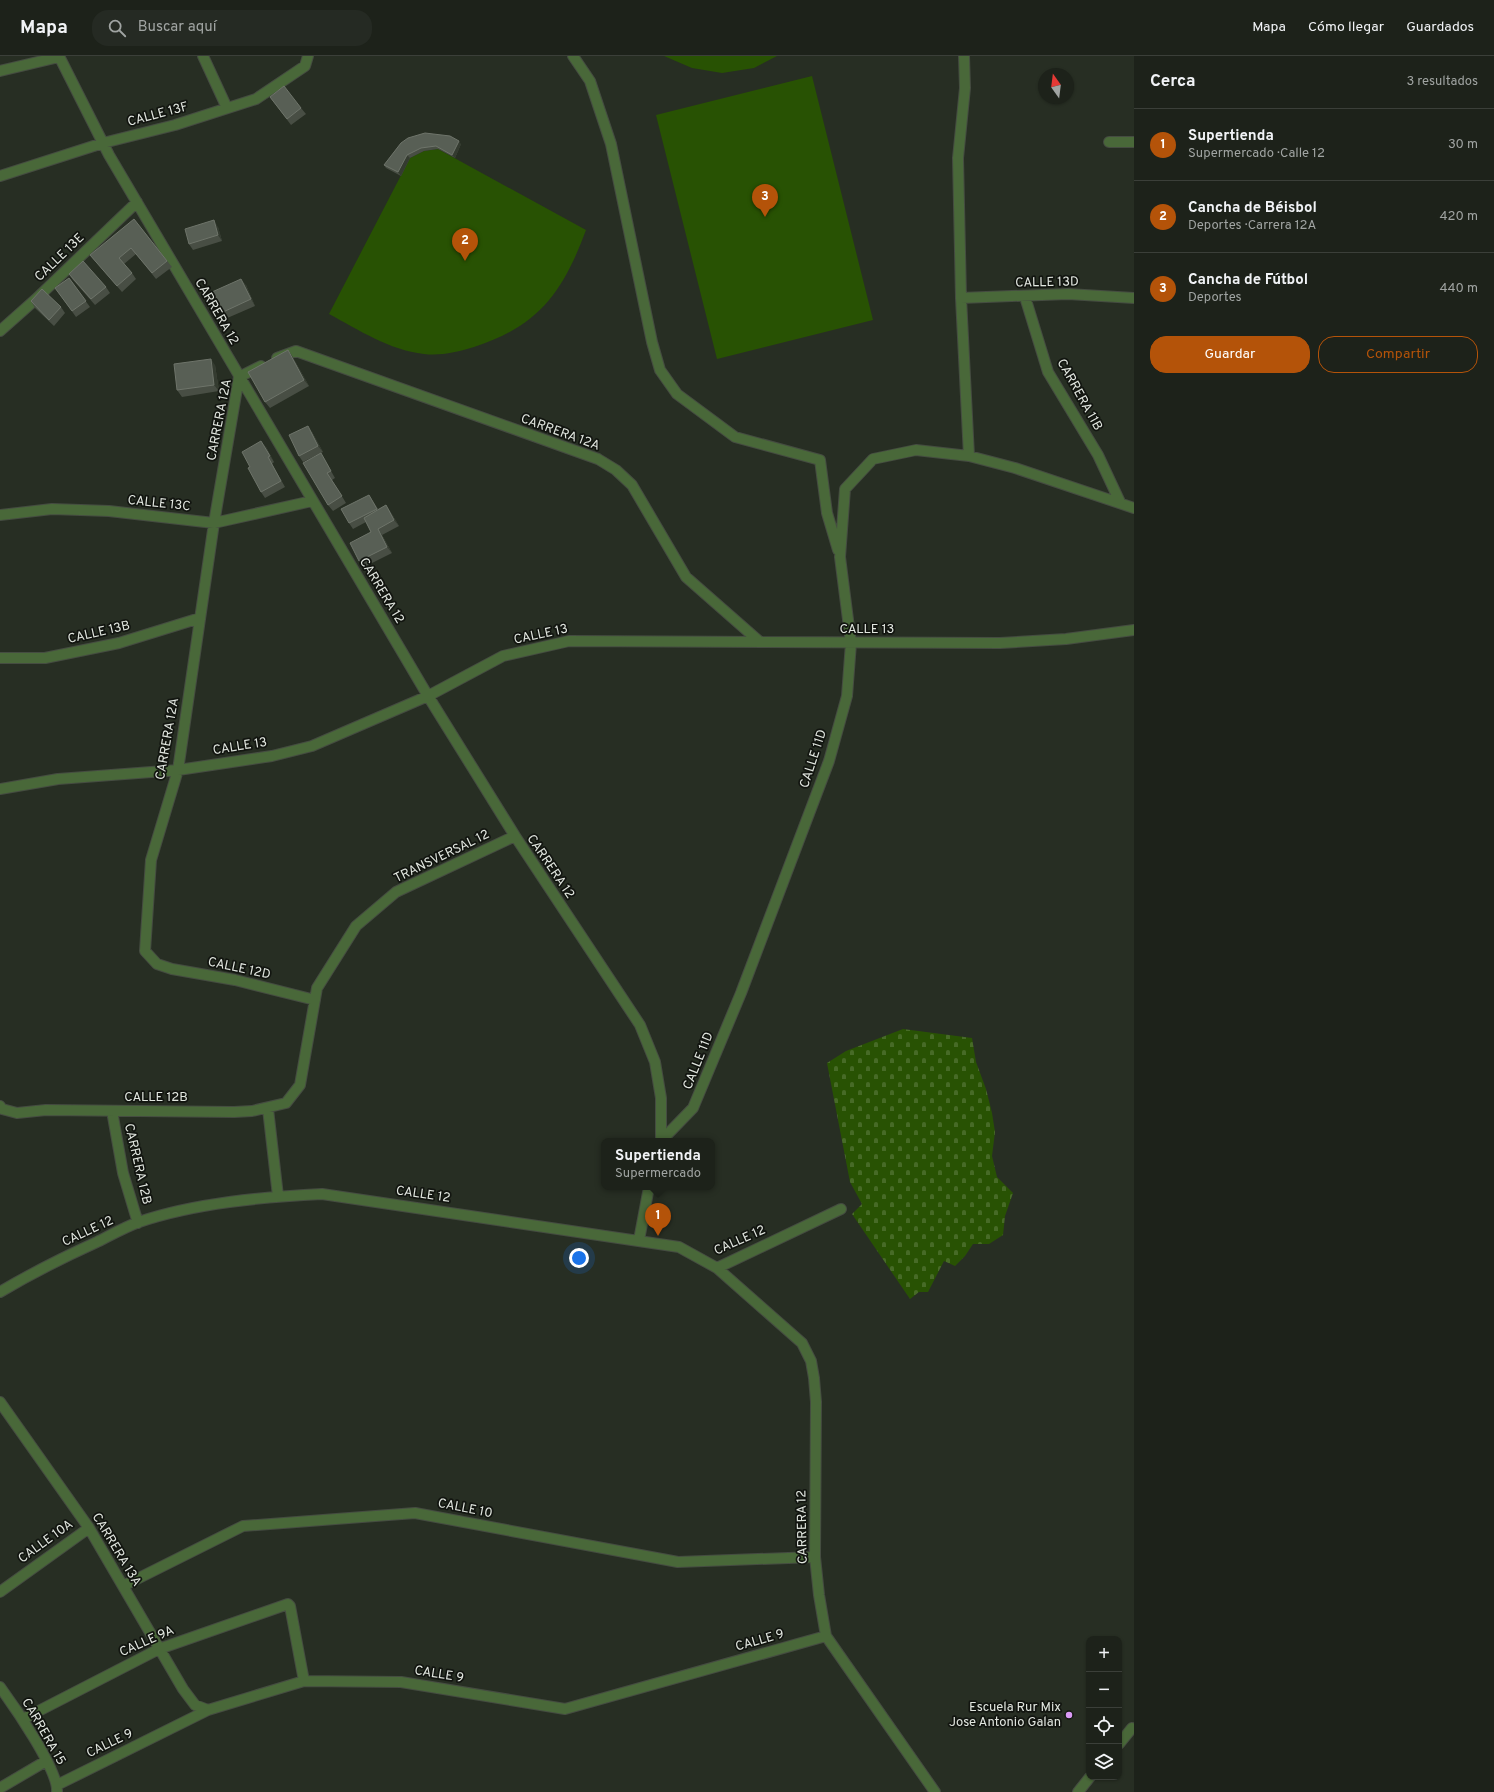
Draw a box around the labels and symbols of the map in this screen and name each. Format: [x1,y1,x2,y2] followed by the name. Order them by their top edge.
[1038,68,1074,104] north arrow
[126,99,190,131] street label: CALLE 13F
[752,184,778,217] pin: 3
[452,228,478,261] pin: 2
[32,231,88,285] street label: CALLE 13E
[1015,274,1079,292] street label: CALLE 13D
[191,276,241,348] street label: CARRERA 12
[1053,356,1105,434] street label: CARRERA 11B
[204,378,236,462] street label: CARRERA 12A
[518,411,602,455] street label: CARRERA 12A
[127,493,191,515] street label: CALLE 13C
[355,555,407,627] street label: CARRERA 12
[66,618,132,648] street label: CALLE 13B
[513,621,569,649] street label: CALLE 13
[840,622,894,638] street label: CALLE 13
[153,697,183,781] street label: CARRERA 12A
[797,728,831,790] street label: CALLE 11D
[212,735,268,759] street label: CALLE 13
[392,827,492,887] street label: TRANSVERSAL 12
[523,832,577,902] street label: CARRERA 12
[206,955,272,983] street label: CALLE 12D
[680,1030,718,1092] street label: CALLE 11D
[124,1090,188,1106] street label: CALLE 12B
[120,1122,154,1206] street label: CARRERA 12B
[395,1183,451,1207] street label: CALLE 12
[645,1203,671,1236] pin: 1
[60,1213,116,1251] street label: CALLE 12
[712,1223,768,1259] street label: CALLE 12
[569,1248,589,1268] your location
[794,1490,812,1564] street label: CARRERA 12
[436,1496,494,1522] street label: CALLE 10
[88,1510,144,1590] street label: CARRERA 13A
[16,1517,77,1567] street label: CALLE 10A
[117,1623,177,1661] street label: CALLE 9A
[734,1626,786,1656] street label: CALLE 9
[413,1663,465,1687] street label: CALLE 9
[17,1696,69,1768] street label: CARRERA 15
[949,1700,1061,1731] place label: Escuela Rur Mix Jose Antonio Galan
[1064,1710,1074,1720] marker: Escuela Rur Mix Jose Antonio Galan
[84,1726,136,1762] street label: CALLE 9

